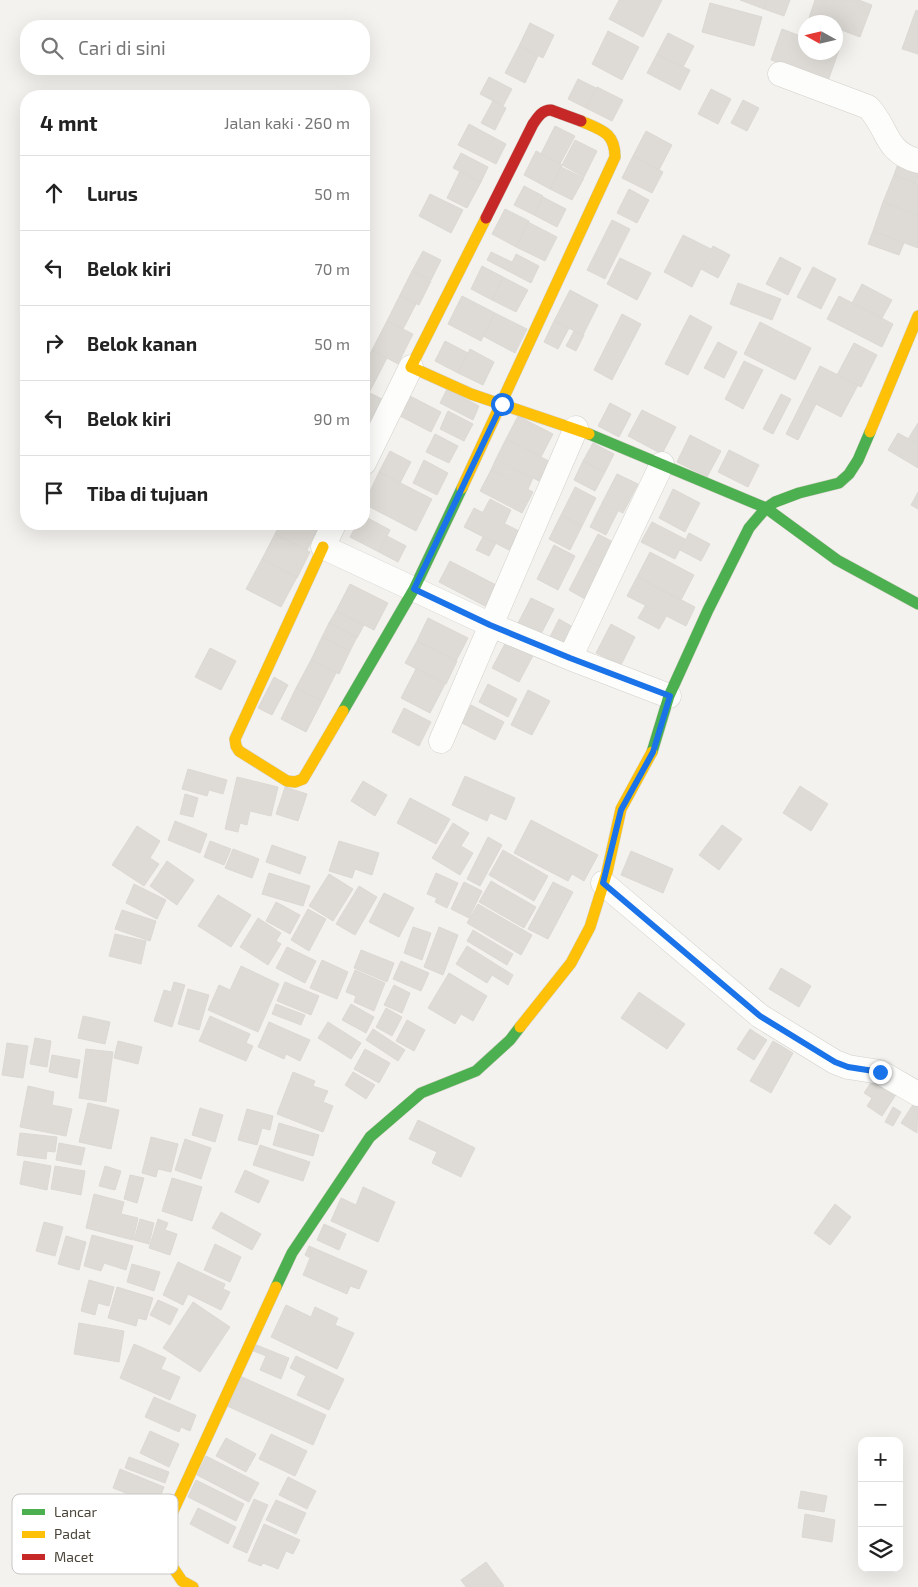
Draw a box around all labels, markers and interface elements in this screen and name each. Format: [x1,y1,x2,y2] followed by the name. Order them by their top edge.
[798,15,843,60] north arrow
[20,20,370,75] search box
[38,34,66,62] icon: search
[78,36,166,59] text: Cari di sini
[40,110,98,135] text: 4 mnt
[224,113,350,132] text: Jalan kaki · 260 m
[40,179,68,207] icon: ahead
[87,182,138,205] text: Lurus
[314,184,350,203] text: 50 m
[40,254,68,282] icon: left
[87,257,171,280] text: Belok kiri
[315,259,350,278] text: 70 m
[40,329,68,357] icon: right
[87,332,197,355] text: Belok kanan
[314,334,350,353] text: 50 m
[491,393,514,416] route start
[40,404,68,432] icon: left
[87,407,171,430] text: Belok kiri
[314,409,350,428] text: 90 m
[40,479,68,507] icon: arrive
[87,482,208,505] text: Tiba di tujuan
[869,1061,892,1084] route end
[858,1437,903,1572] map controls
[858,1437,903,1482] button: +
[858,1482,903,1527] button: −
[12,1494,178,1574] legend
[54,1503,98,1520] text: Lancar
[54,1525,91,1542] text: Padat
[858,1527,903,1572] button: layers
[54,1548,94,1565] text: Macet

